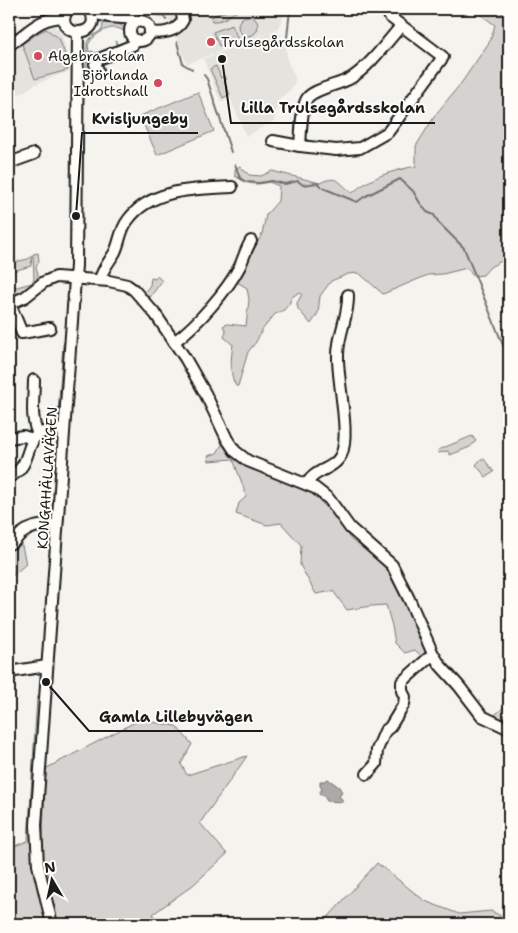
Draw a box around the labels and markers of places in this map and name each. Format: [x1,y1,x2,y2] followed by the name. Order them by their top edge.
[221,33,344,51] place label: Trulsegårdsskolan
[205,36,217,48] marker: Trulsegårdsskolan
[48,47,145,65] place label: Algebraskolan
[32,50,44,62] marker: Algebraskolan
[74,66,149,100] place label: Björlanda Idrottshall
[152,77,164,89] marker: Björlanda Idrottshall
[231,93,435,123] callout: Lilla Trulsegårdsskolan
[82,103,198,133] callout: Kvisljungeby
[89,701,263,731] callout: Gamla Lillebyvägen

